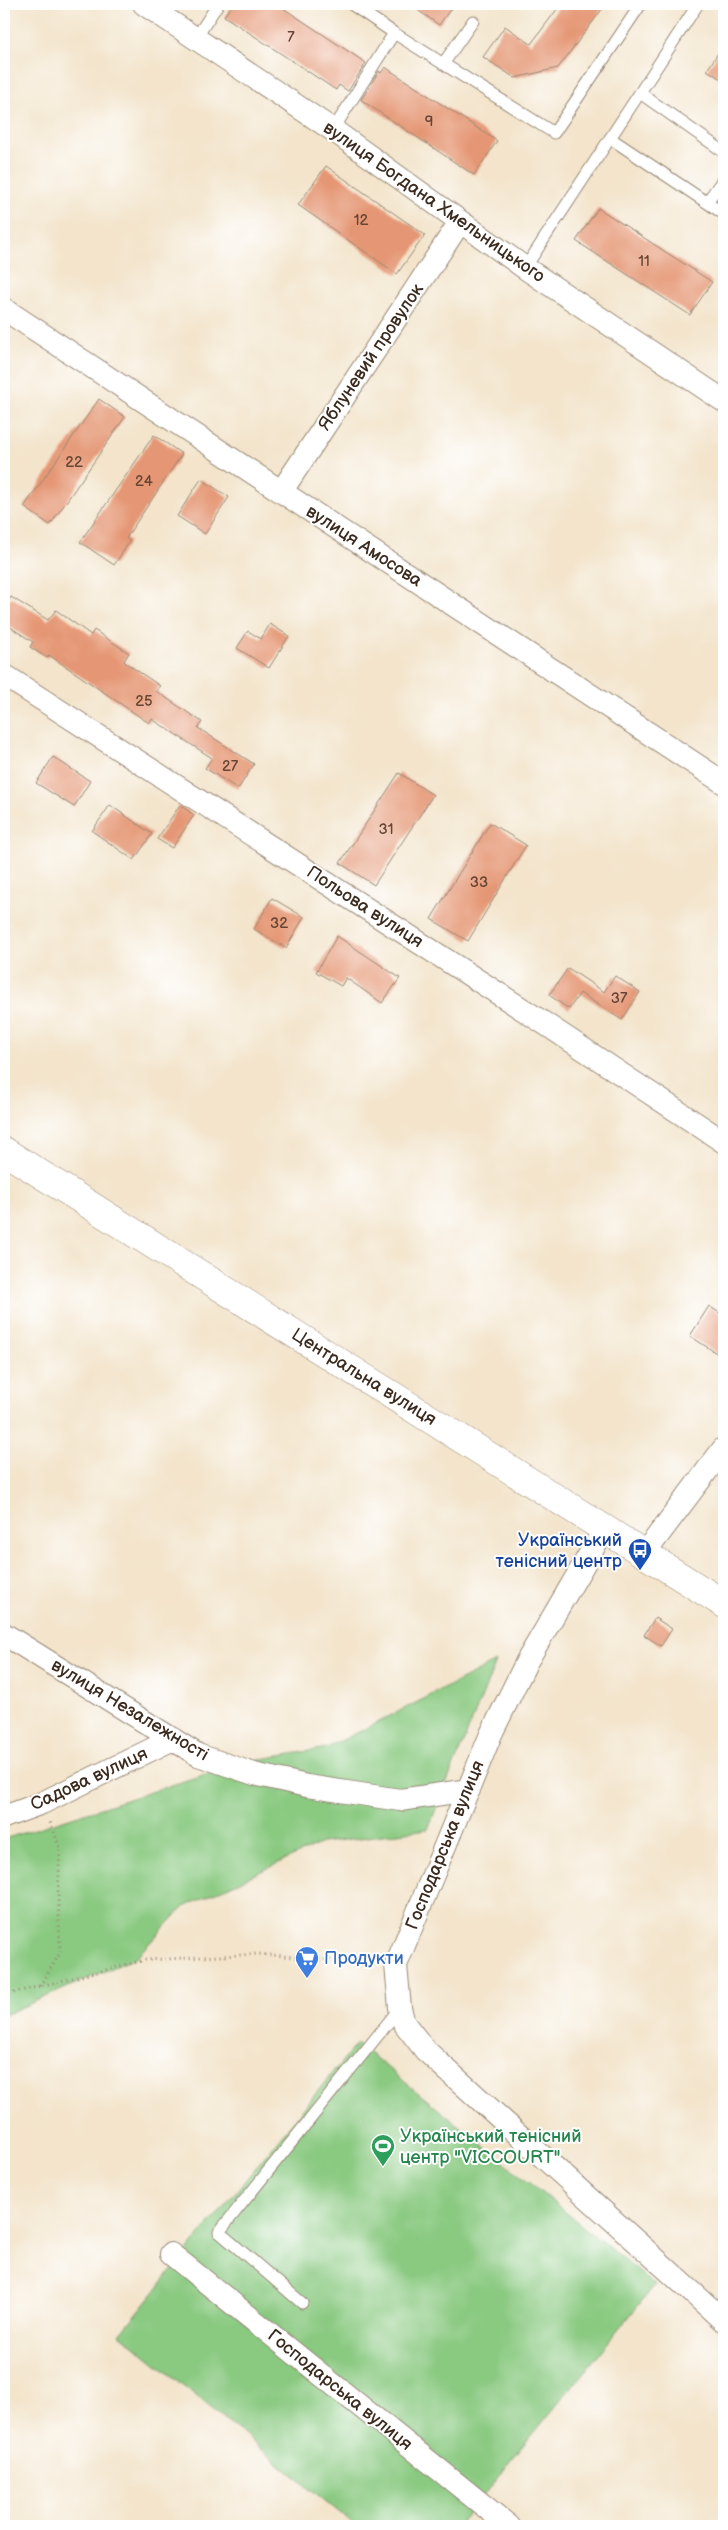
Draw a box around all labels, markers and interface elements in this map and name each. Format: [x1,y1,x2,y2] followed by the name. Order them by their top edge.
[287,28,295,47] house number: 7
[425,112,433,131] house number: 9
[319,117,549,287] street label: вулиця Богдана Хмельницького
[354,211,368,230] house number: 12
[638,252,650,271] house number: 11
[314,279,428,434] street label: Яблуневий провулок
[65,453,83,472] house number: 22
[135,472,153,491] house number: 24
[302,501,426,591] street label: вулиця Амосова
[135,692,153,711] house number: 25
[222,757,239,776] house number: 27
[378,820,394,839] house number: 31
[303,862,427,952] street label: Польова вулиця
[470,873,488,892] house number: 33
[270,914,288,933] house number: 32
[611,989,628,1008] house number: 37
[288,1324,440,1430] street label: Центральна вулиця
[495,1530,622,1572] place label: Український тенісний центр
[627,1537,653,1571] bus stop icon: Український тенісний центр
[47,1655,213,1765] street label: вулиця Незалежності
[27,1743,151,1815] street label: Садова вулиця
[401,1757,489,1933] street label: Господарська вулиця
[294,1945,320,1979] supermarket icon: Продукти
[324,1948,404,1969] place label: Продукти
[400,2126,581,2168] place label: Український тенісний центр "VICCOURT"
[370,2133,396,2167] sports icon: Український тенісний центр "VICCOURT"
[263,2325,417,2455] street label: Господарська вулиця

